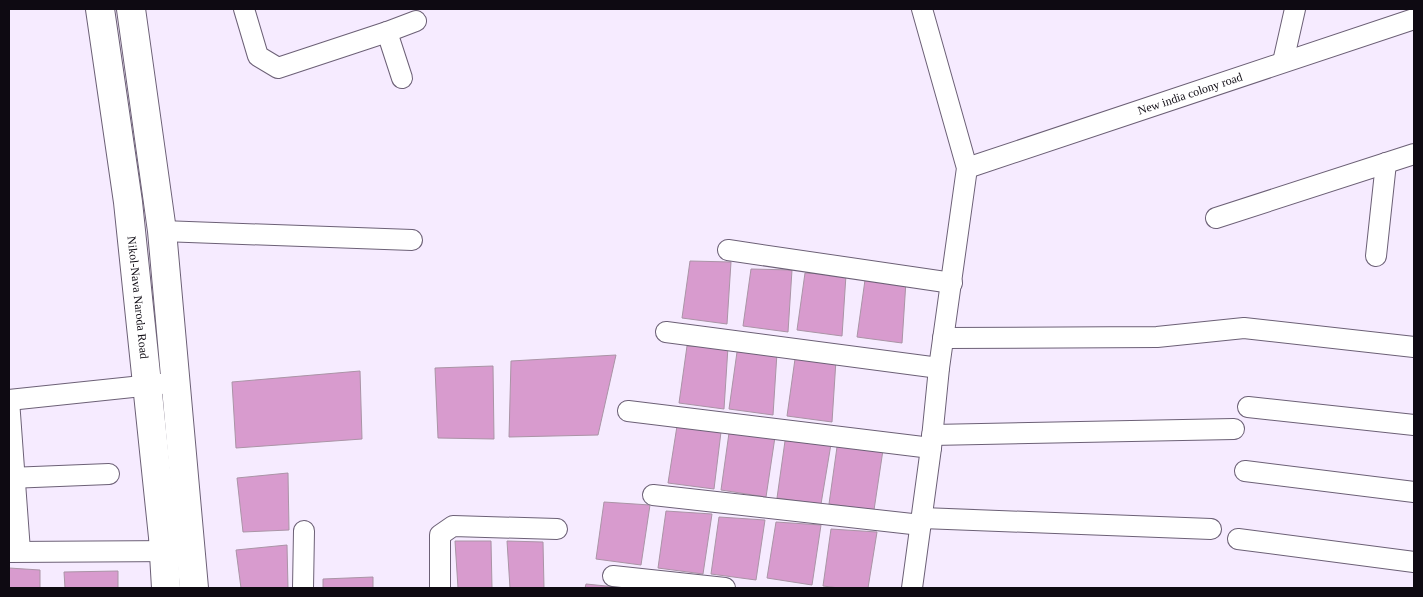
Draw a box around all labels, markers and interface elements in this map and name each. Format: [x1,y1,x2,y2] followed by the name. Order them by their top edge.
[1136,70,1244,118] street label: New india colony road
[125,235,151,360] street label: Nikol-Nava Naroda Road

